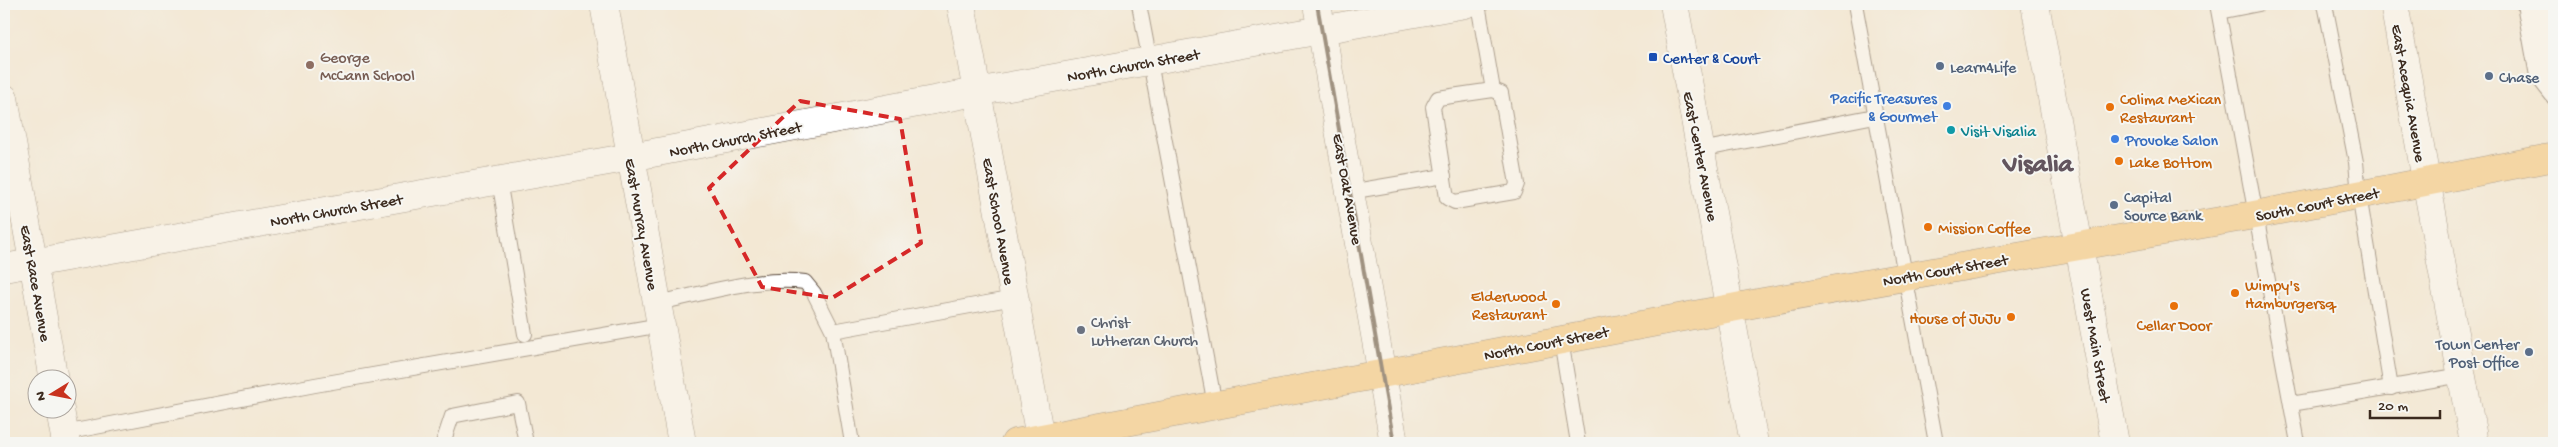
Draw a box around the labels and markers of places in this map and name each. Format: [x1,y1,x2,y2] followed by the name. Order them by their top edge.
[320,50,415,87] place label: George McCann School
[1647,51,1659,63] marker: Center & Court
[1663,51,1761,70] place label: Center & Court
[304,59,316,71] marker: George McCann School
[1934,60,1946,72] marker: Learn4Life
[1950,60,2017,79] place label: Learn4Life
[2483,70,2495,82] marker: Chase
[2499,70,2540,89] place label: Chase
[1830,91,1938,128] place label: Pacific Treasures & Gourmet
[2120,92,2222,129] place label: Colima Mexican Restaurant
[1941,100,1953,112] marker: Pacific Treasures & Gourmet
[2104,101,2116,113] marker: Colima Mexican Restaurant
[1945,124,1957,136] marker: Visit Visalia
[1960,124,2037,143] place label: Visit Visalia
[2109,133,2121,145] marker: Provoke Salon
[2124,133,2218,152] place label: Provoke Salon
[2113,155,2125,167] marker: Lake Bottom
[2129,155,2213,174] place label: Lake Bottom
[2124,190,2204,227] place label: Capital Source Bank
[2108,199,2120,211] marker: Capital Source Bank
[1922,221,1934,233] marker: Mission Coffee
[1938,221,2032,240] place label: Mission Coffee
[2245,278,2337,315] place label: Wimpy's Hamburgersq
[2229,287,2241,299] marker: Wimpy's Hamburgersq
[1471,289,1548,326] place label: Elderwood Restaurant
[1550,298,1562,310] marker: Elderwood Restaurant
[2168,300,2180,312] marker: Cellar Door
[1909,311,2001,330] place label: House of JuJu
[2005,311,2017,323] marker: House of JuJu
[1091,315,1199,352] place label: Christ Lutheran Church
[2136,318,2213,337] place label: Cellar Door
[1075,324,1087,336] marker: Christ Lutheran Church
[2435,337,2520,374] place label: Town Center Post Office
[2523,346,2535,358] marker: Town Center Post Office

